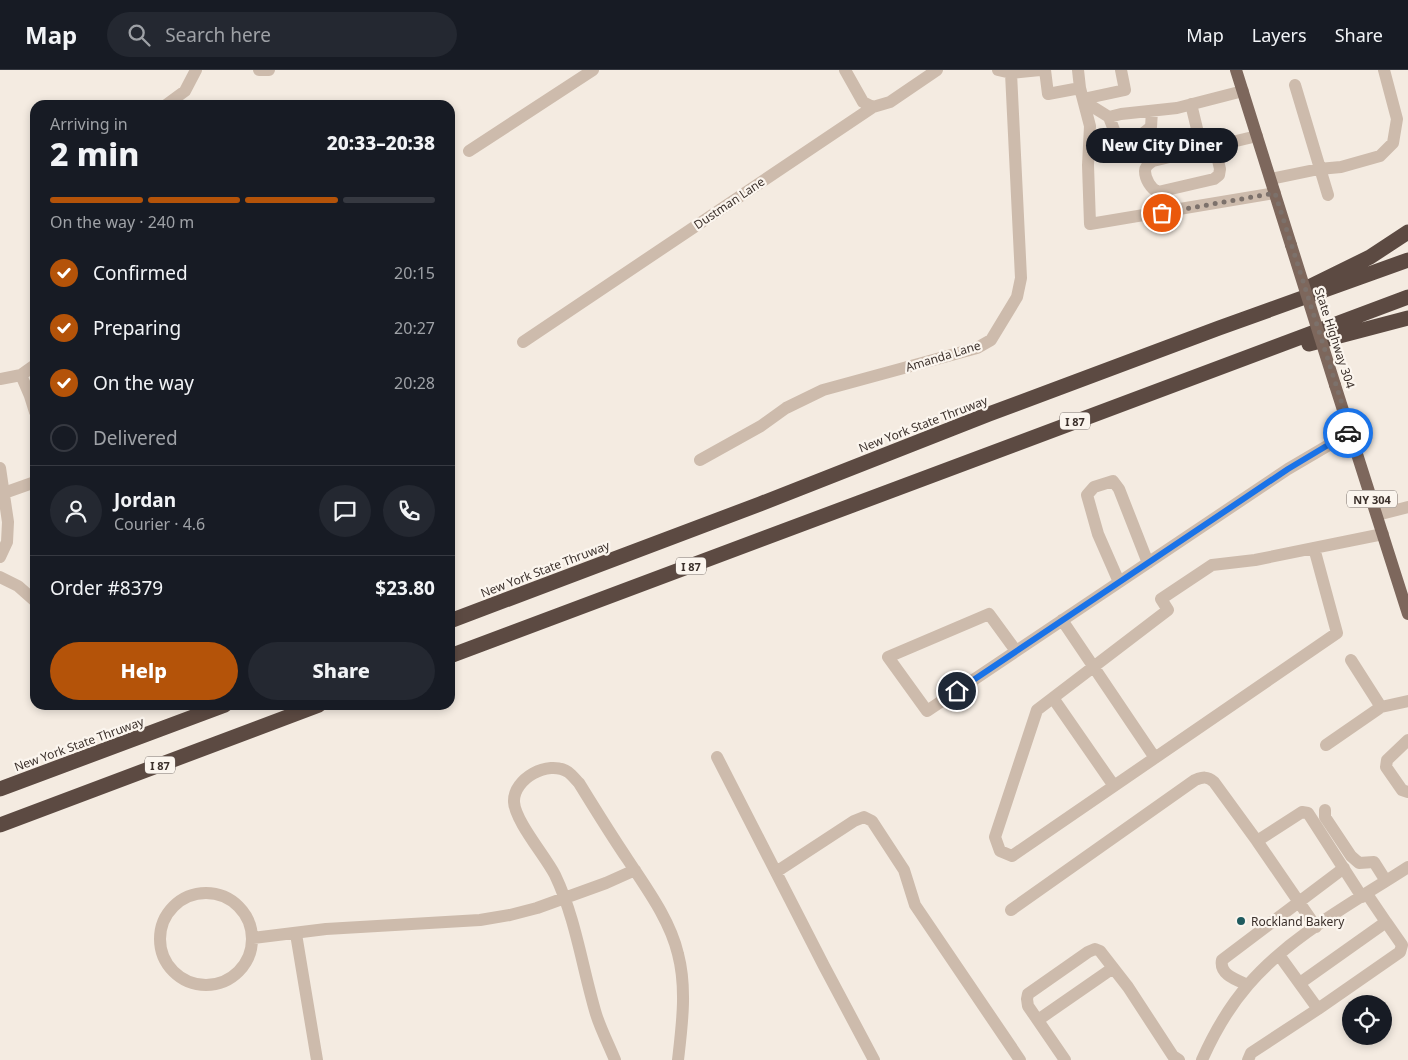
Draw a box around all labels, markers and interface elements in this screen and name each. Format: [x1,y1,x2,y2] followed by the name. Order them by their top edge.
[107,12,457,57] search box
[25,18,77,51] text: Map
[125,21,153,49] icon: search
[165,22,271,48] text: Search here
[1186,23,1224,47] text: Map
[1252,23,1307,47] text: Layers
[1335,23,1383,47] text: Share
[50,113,128,135] text: Arriving in
[1086,128,1238,163] callout: New City Diner
[327,130,435,156] text: 20:33–20:38
[50,132,139,175] text: 2 min
[1101,134,1223,156] text: New City Diner
[690,173,768,233] street label: Dustman Lane
[1141,192,1183,234] pin
[1148,199,1176,227] icon: bag
[50,211,194,233] text: On the way · 240 m
[50,259,78,287] icon: check
[93,260,188,286] text: Confirmed
[394,262,435,284] text: 20:15
[1311,286,1359,391] street label: State Highway 304
[50,314,78,342] icon: check
[93,315,181,341] text: Preparing
[394,317,435,339] text: 20:27
[903,336,983,375] street label: Amanda Lane
[50,369,78,397] icon: check
[93,370,194,396] text: On the way
[394,372,435,394] text: 20:28
[856,391,991,456] street label: New York State Thruway
[1323,408,1373,458] courier
[1060,412,1090,430] road number: I 87
[1334,419,1362,447] icon: car
[93,425,178,451] text: Delivered
[50,485,102,537] button: person
[319,485,371,537] button: chat
[383,485,435,537] button: phone
[114,487,176,513] text: Jordan
[1347,490,1397,508] road number: NY 304
[114,513,205,535] text: Courier · 4.6
[478,536,613,601] street label: New York State Thruway
[676,558,706,574] road number: I 87
[50,575,163,601] text: Order #8379
[375,575,435,601] text: $23.80
[50,642,238,700] button: Help
[248,642,435,700] button: Share
[936,670,978,712] pin
[943,677,971,705] icon: home
[12,712,147,775] street label: New York State Thruway
[145,756,175,774] road number: I 87
[1251,913,1345,930] place label: Rockland Bakery
[1235,915,1247,927] marker: Rockland Bakery
[1342,995,1392,1045] map controls
[1342,995,1392,1045] button: locate

